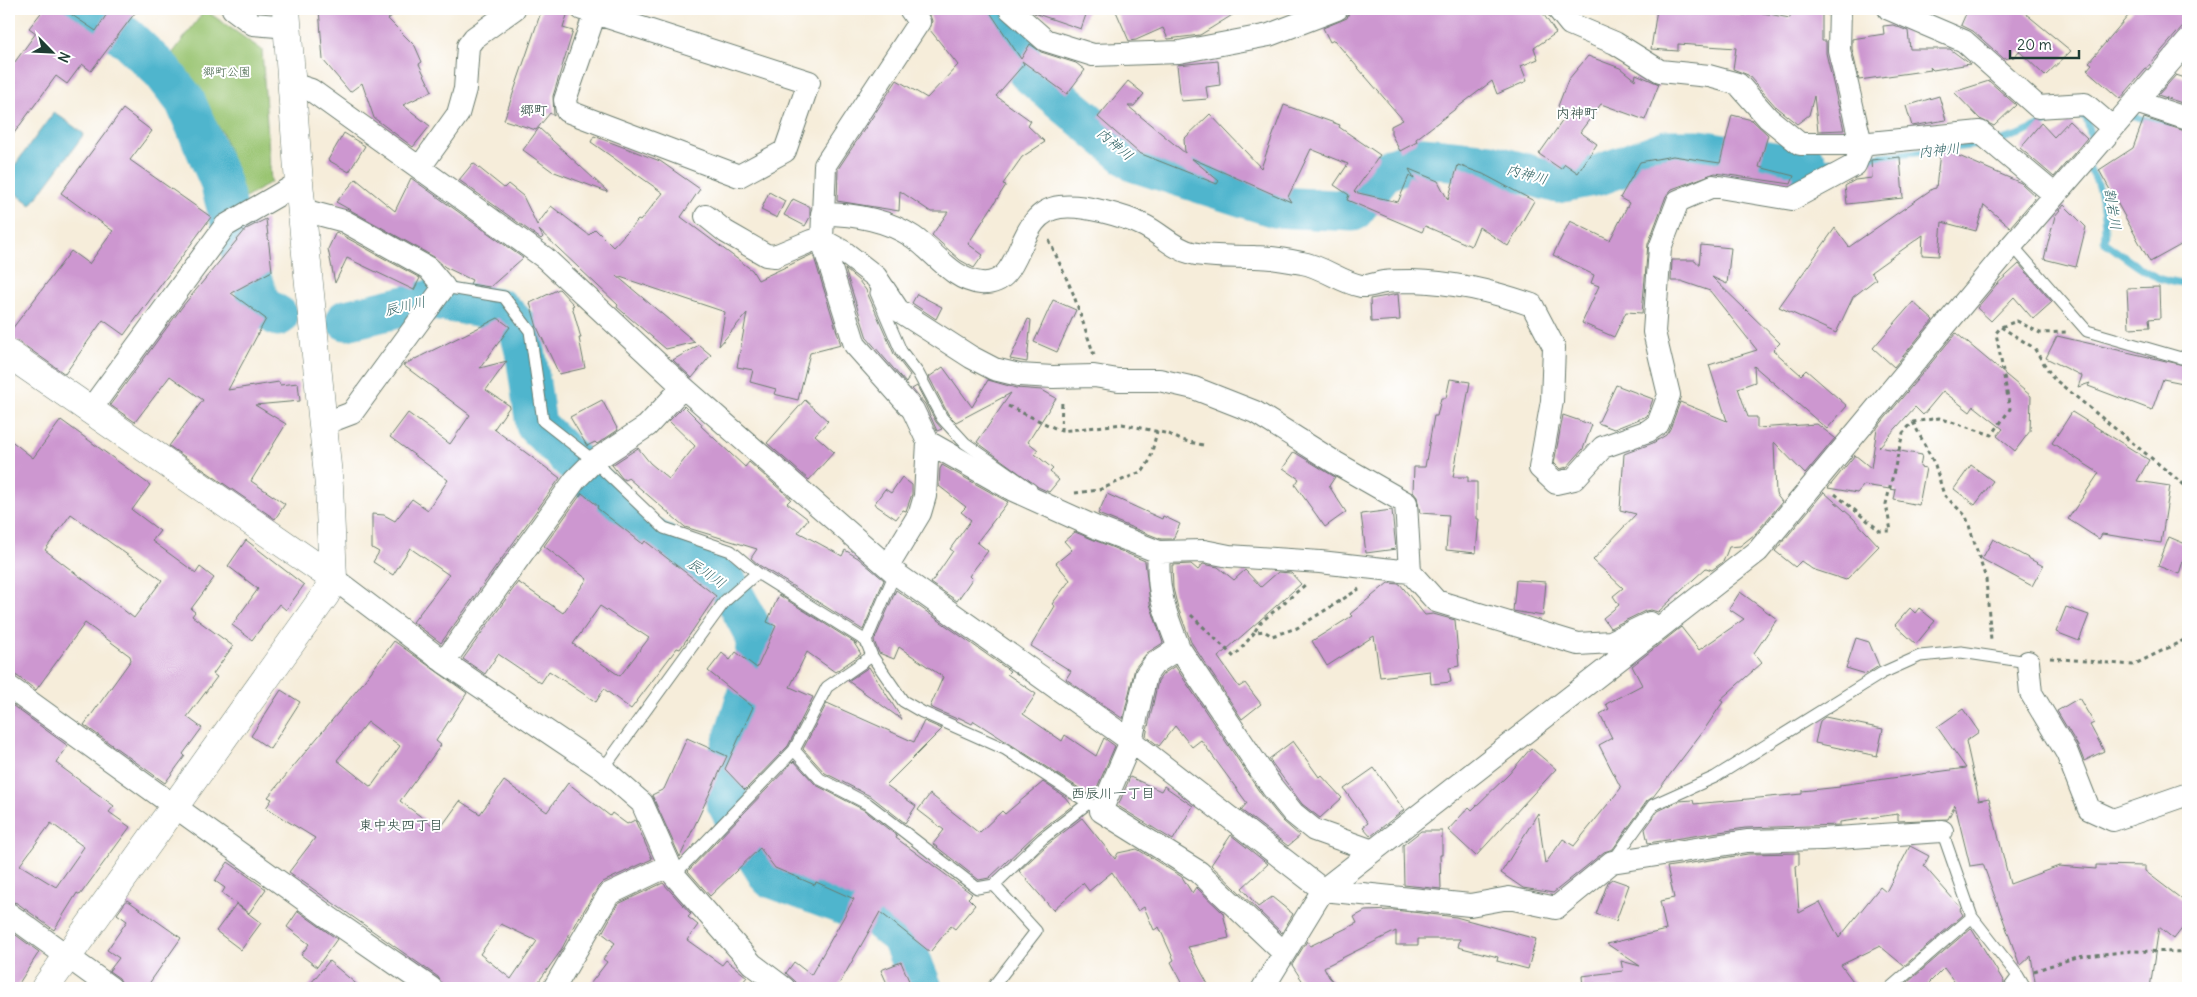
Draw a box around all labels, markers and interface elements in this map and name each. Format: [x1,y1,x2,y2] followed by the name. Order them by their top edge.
[28,28,78,78] north arrow
[2010,28,2078,60] scale bar
[2017,35,2052,54] text: 20 m
[54,49,74,65] text: N
[203,64,251,79] park label: 郷町公園
[520,101,548,119] district label: 郷町
[1556,104,1598,122] district label: 内神町
[1093,124,1137,164] water label: 内神川
[1917,139,1961,161] water label: 内神川
[1504,160,1550,188] water label: 内神川
[2101,187,2125,231] water label: 割岩川
[383,293,427,319] water label: 辰川川
[685,554,729,592] water label: 辰川川
[1071,784,1155,802] district label: 西辰川一丁目
[359,816,443,834] district label: 東中央四丁目

